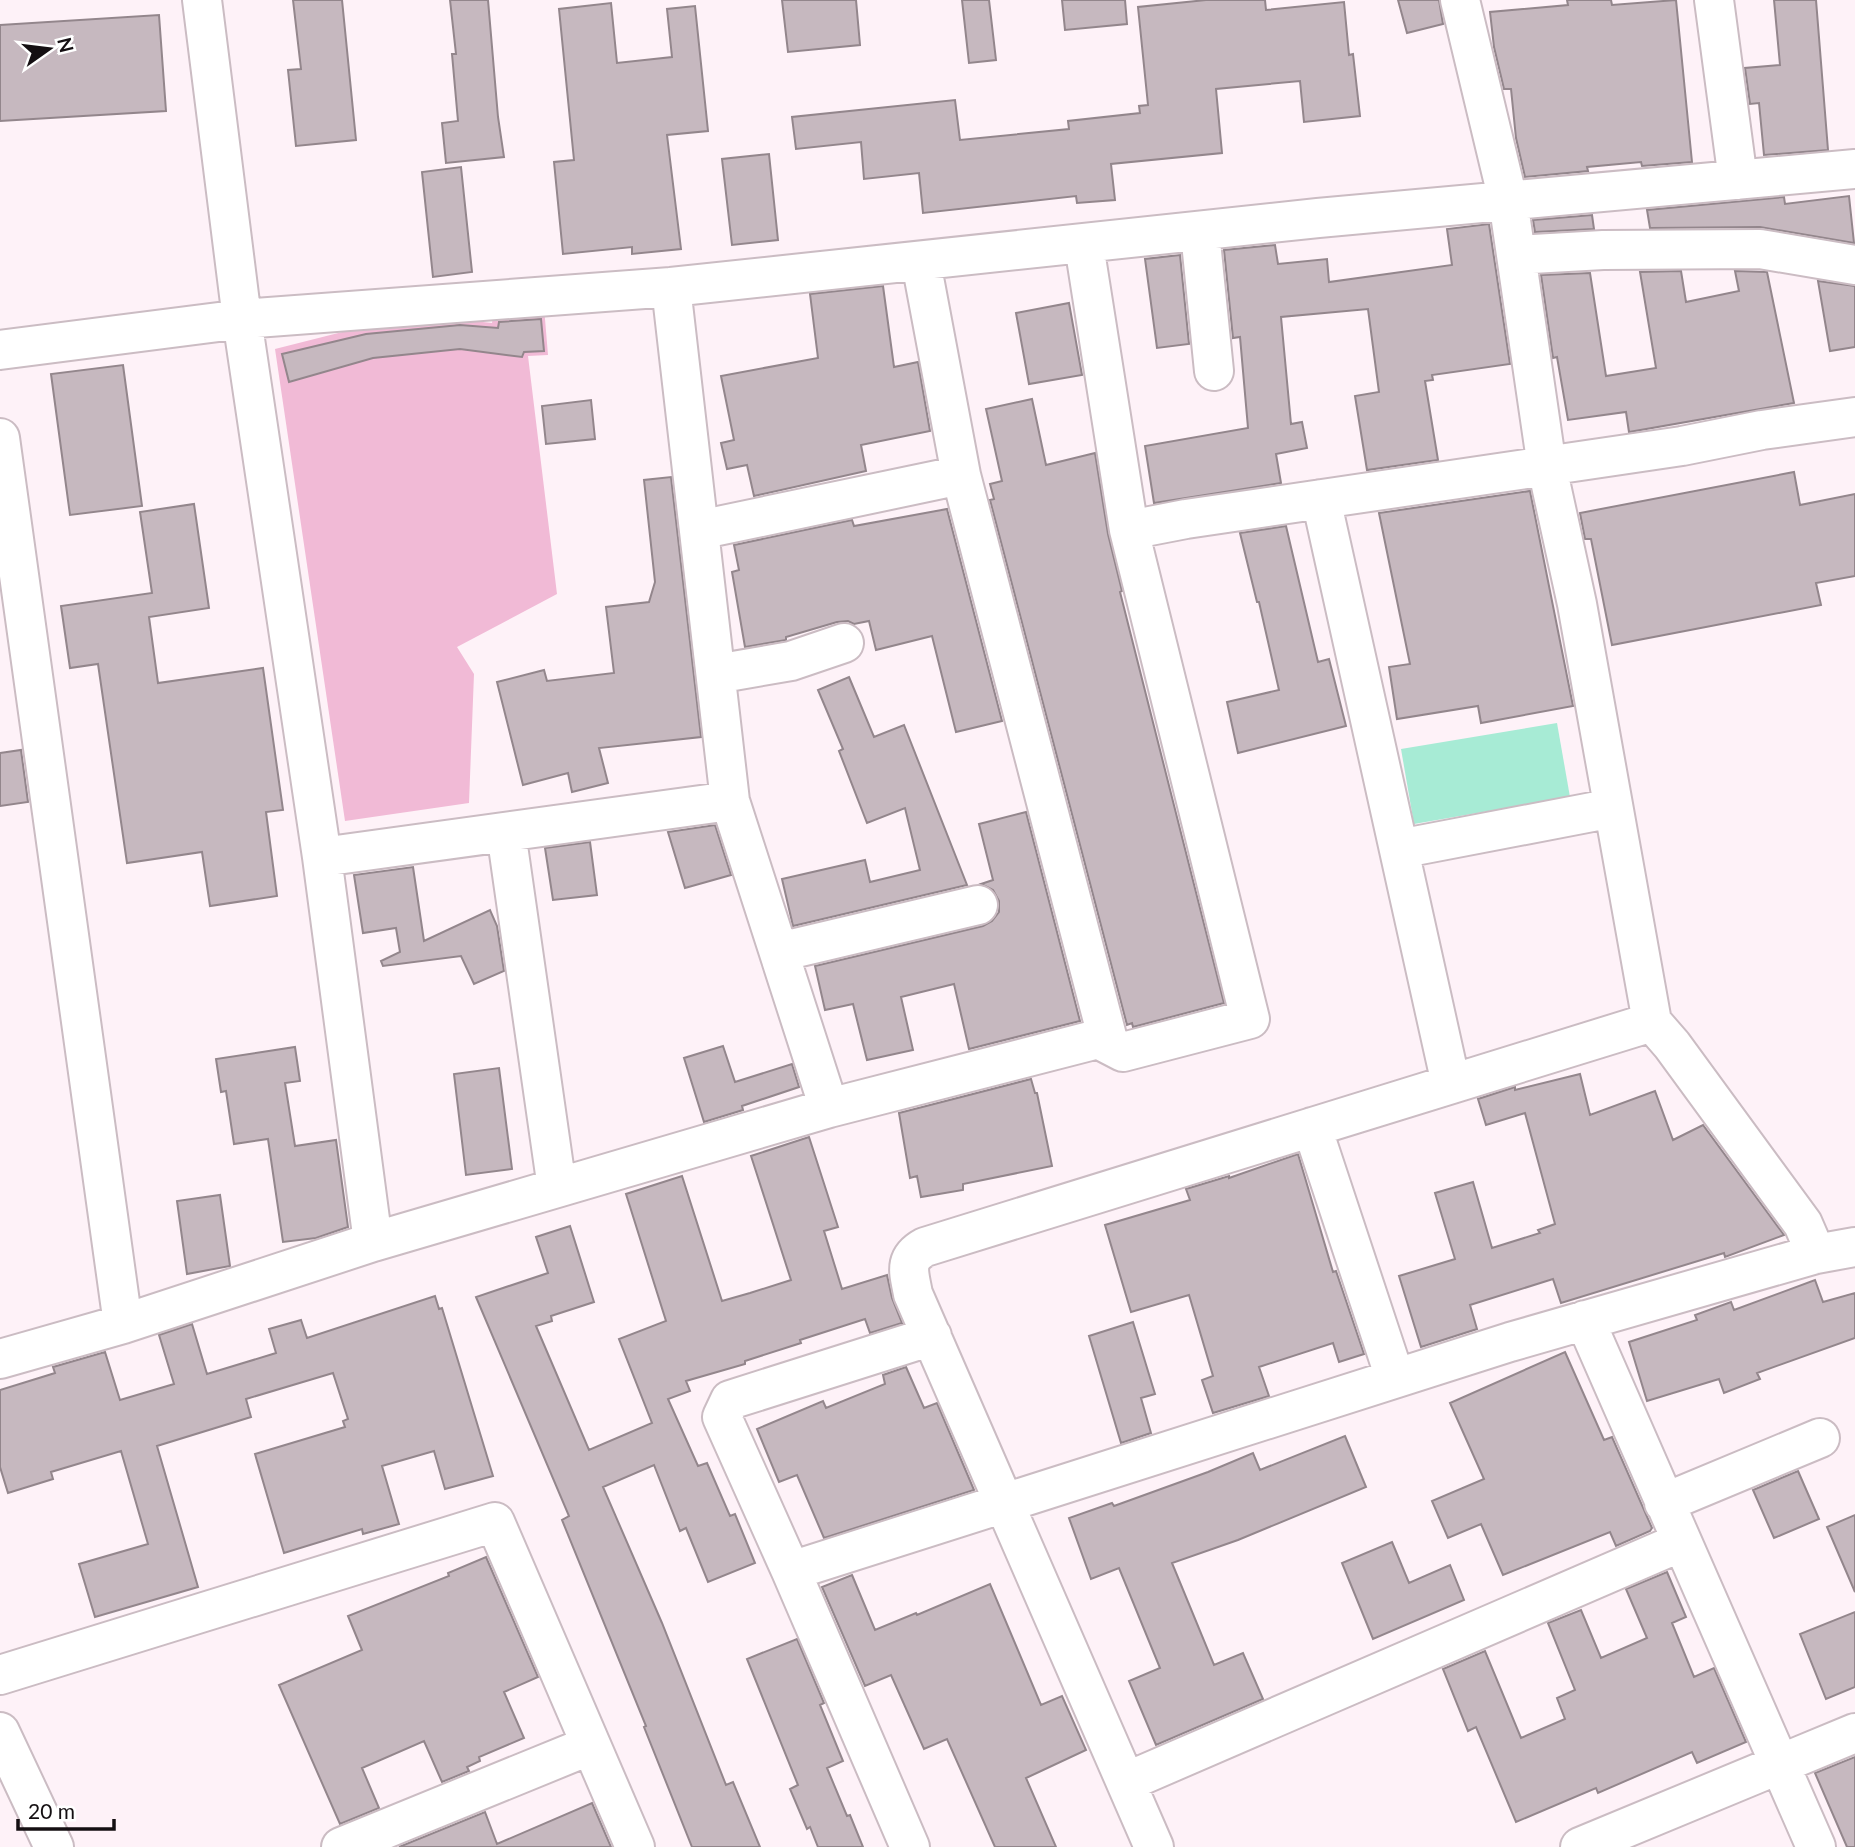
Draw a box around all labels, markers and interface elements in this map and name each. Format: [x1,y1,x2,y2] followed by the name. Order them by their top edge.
[14,14,84,84] north arrow
[53,35,79,55] text: N
[18,1787,114,1831] scale bar
[28,1798,75,1823] text: 20 m

